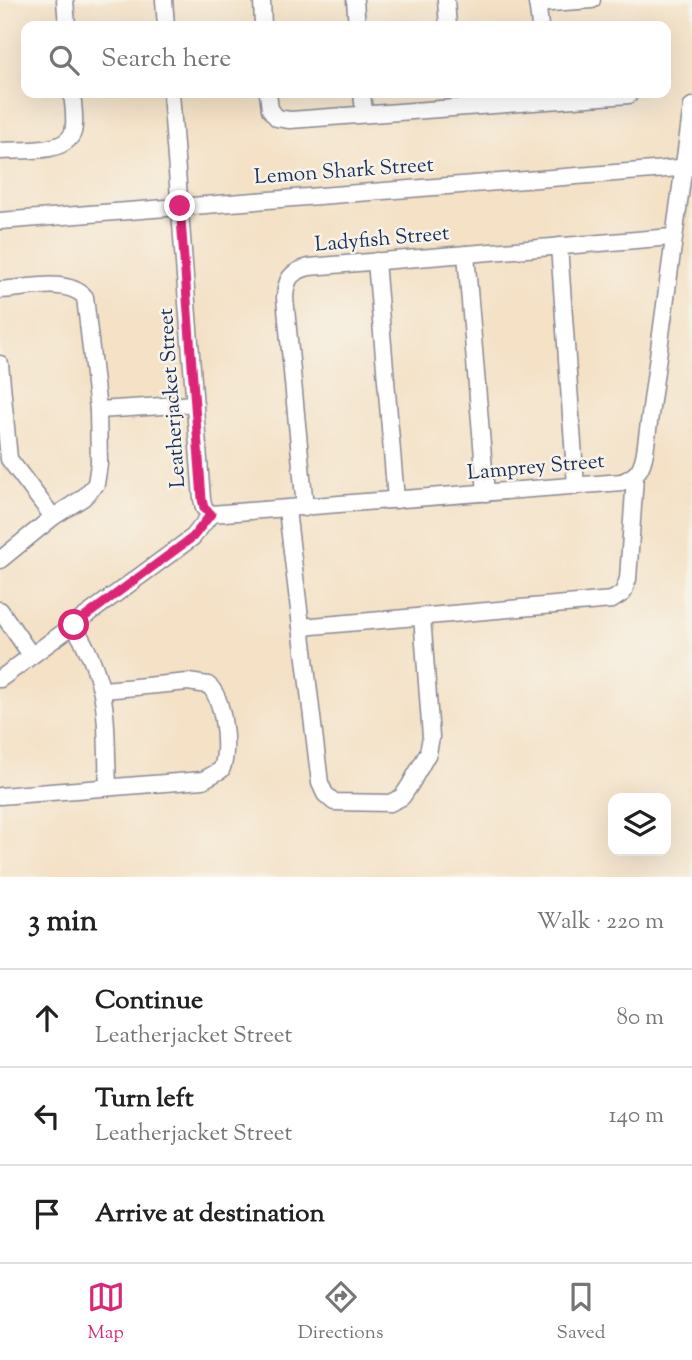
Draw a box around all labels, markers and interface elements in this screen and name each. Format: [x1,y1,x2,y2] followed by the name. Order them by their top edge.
[21,21,671,98] search box
[45,41,83,79] icon: search
[101,41,231,78] text: Search here
[253,151,435,193] street label: Lemon Shark Street
[164,190,195,221] route end
[314,219,450,261] street label: Ladyfish Street
[152,307,194,489] street label: Leatherjacket Street
[466,447,606,489] street label: Lamprey Street
[58,609,89,640] route start
[608,793,671,856] map controls
[608,793,671,856] button: layers
[28,901,98,944] text: 3 min
[537,906,664,939] text: Walk · 220 m
[95,983,203,1020] text: Continue
[28,999,66,1037] icon: ahead
[616,1002,664,1035] text: 80 m
[95,1020,292,1053] text: Leatherjacket Street
[95,1081,194,1118] text: Turn left
[28,1097,66,1135] icon: left
[609,1100,664,1133] text: 140 m
[95,1118,292,1151] text: Leatherjacket Street
[28,1195,66,1233] icon: arrive
[95,1196,325,1233] text: Arrive at destination
[87,1278,125,1347] tab: Map
[298,1278,383,1347] tab: Directions
[557,1278,605,1347] tab: Saved

